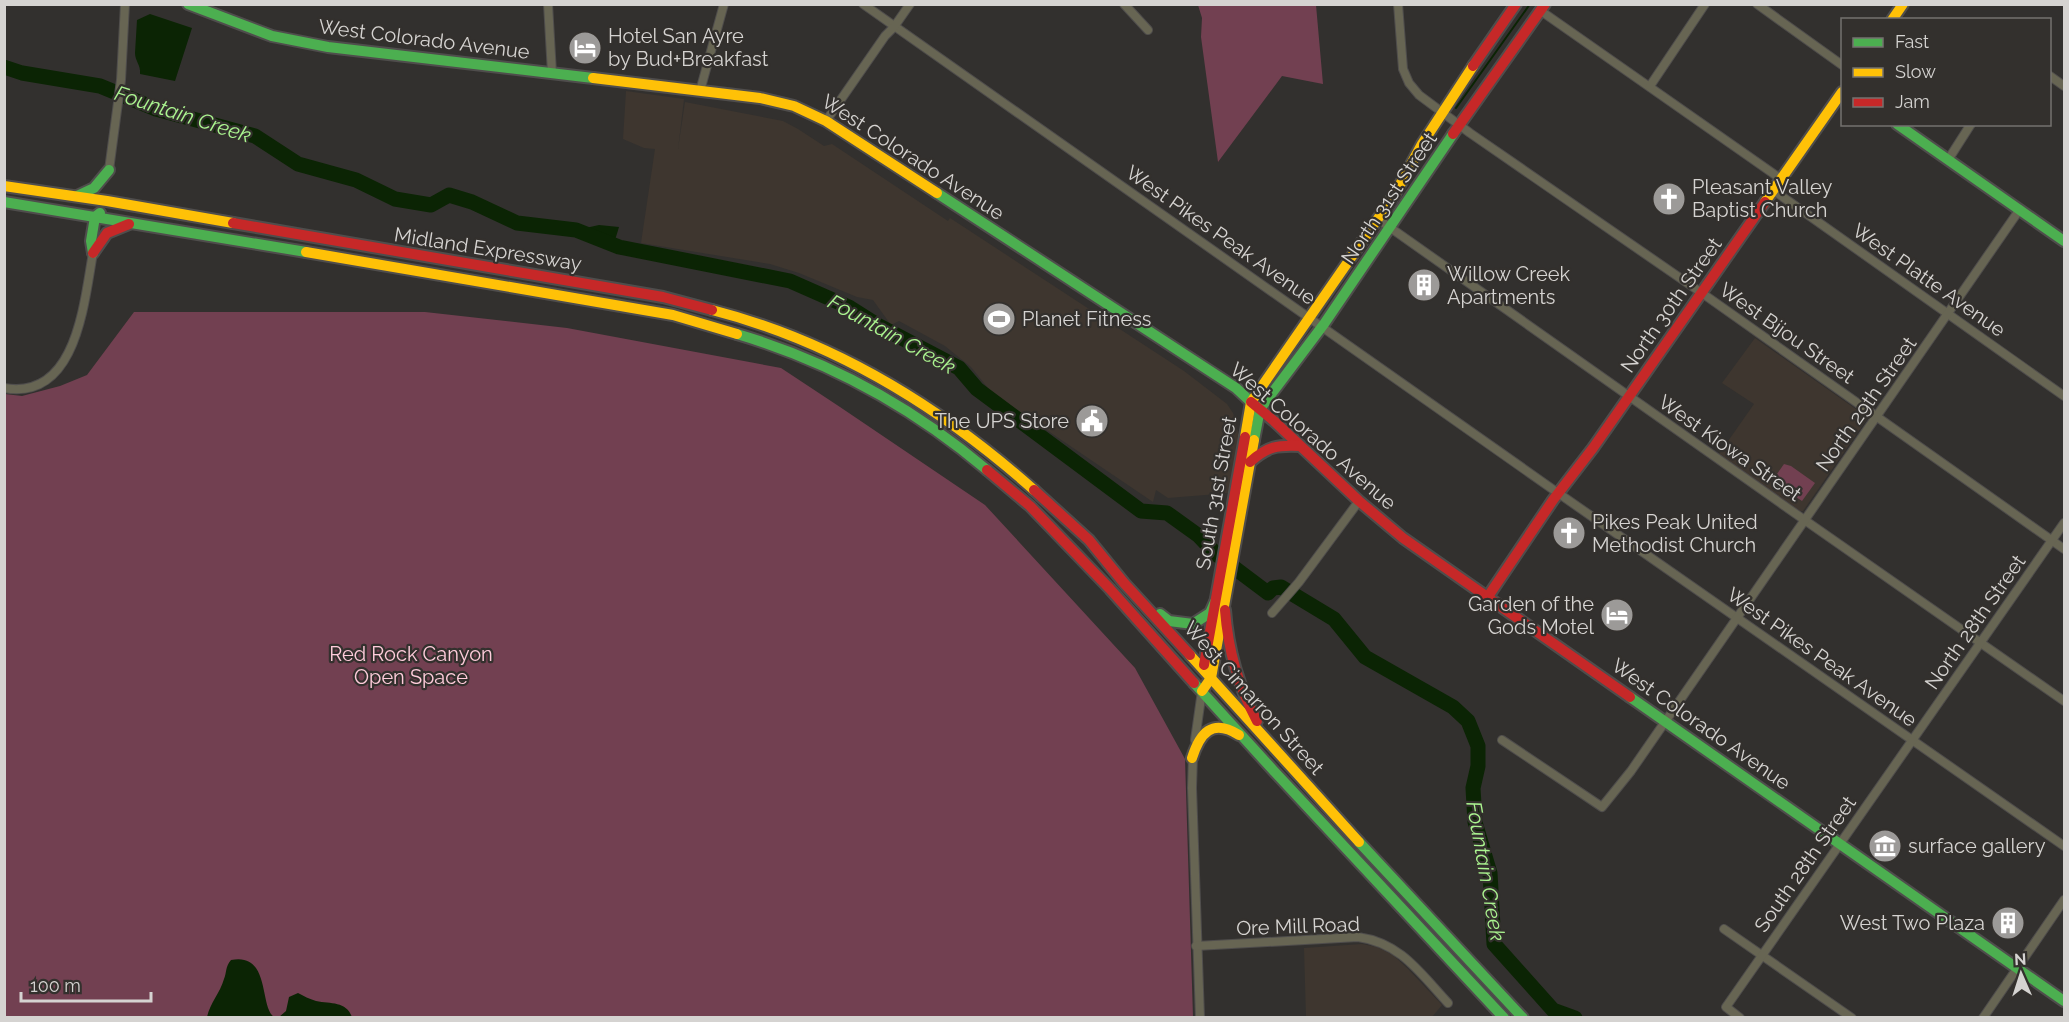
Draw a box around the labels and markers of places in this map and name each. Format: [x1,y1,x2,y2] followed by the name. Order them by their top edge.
[608,24,769,71] place label: Hotel San Ayre by Bud+Breakfast
[567,30,603,66] hotel icon: Hotel San Ayre by Bud+Breakfast
[1692,175,1833,222] place label: Pleasant Valley Baptist Church
[1651,181,1687,217] church icon: Pleasant Valley Baptist Church
[1447,262,1570,309] place label: Willow Creek Apartments
[1406,267,1442,303] building icon: Willow Creek Apartments
[981,301,1017,337] sports icon: Planet Fitness
[1022,307,1151,331] place label: Planet Fitness
[1074,403,1110,439] public building icon: The UPS Store
[935,409,1069,433] place label: The UPS Store
[1592,510,1758,557] place label: Pikes Peak United Methodist Church
[1551,515,1587,551] church icon: Pikes Peak United Methodist Church
[1468,592,1595,639] place label: Garden of the Gods Motel
[1599,597,1635,633] hotel icon: Garden of the Gods Motel
[1867,828,1903,864] museum icon: surface gallery
[1908,834,2046,858] place label: surface gallery
[1990,905,2026,941] building icon: West Two Plaza
[1840,911,1985,935] place label: West Two Plaza

